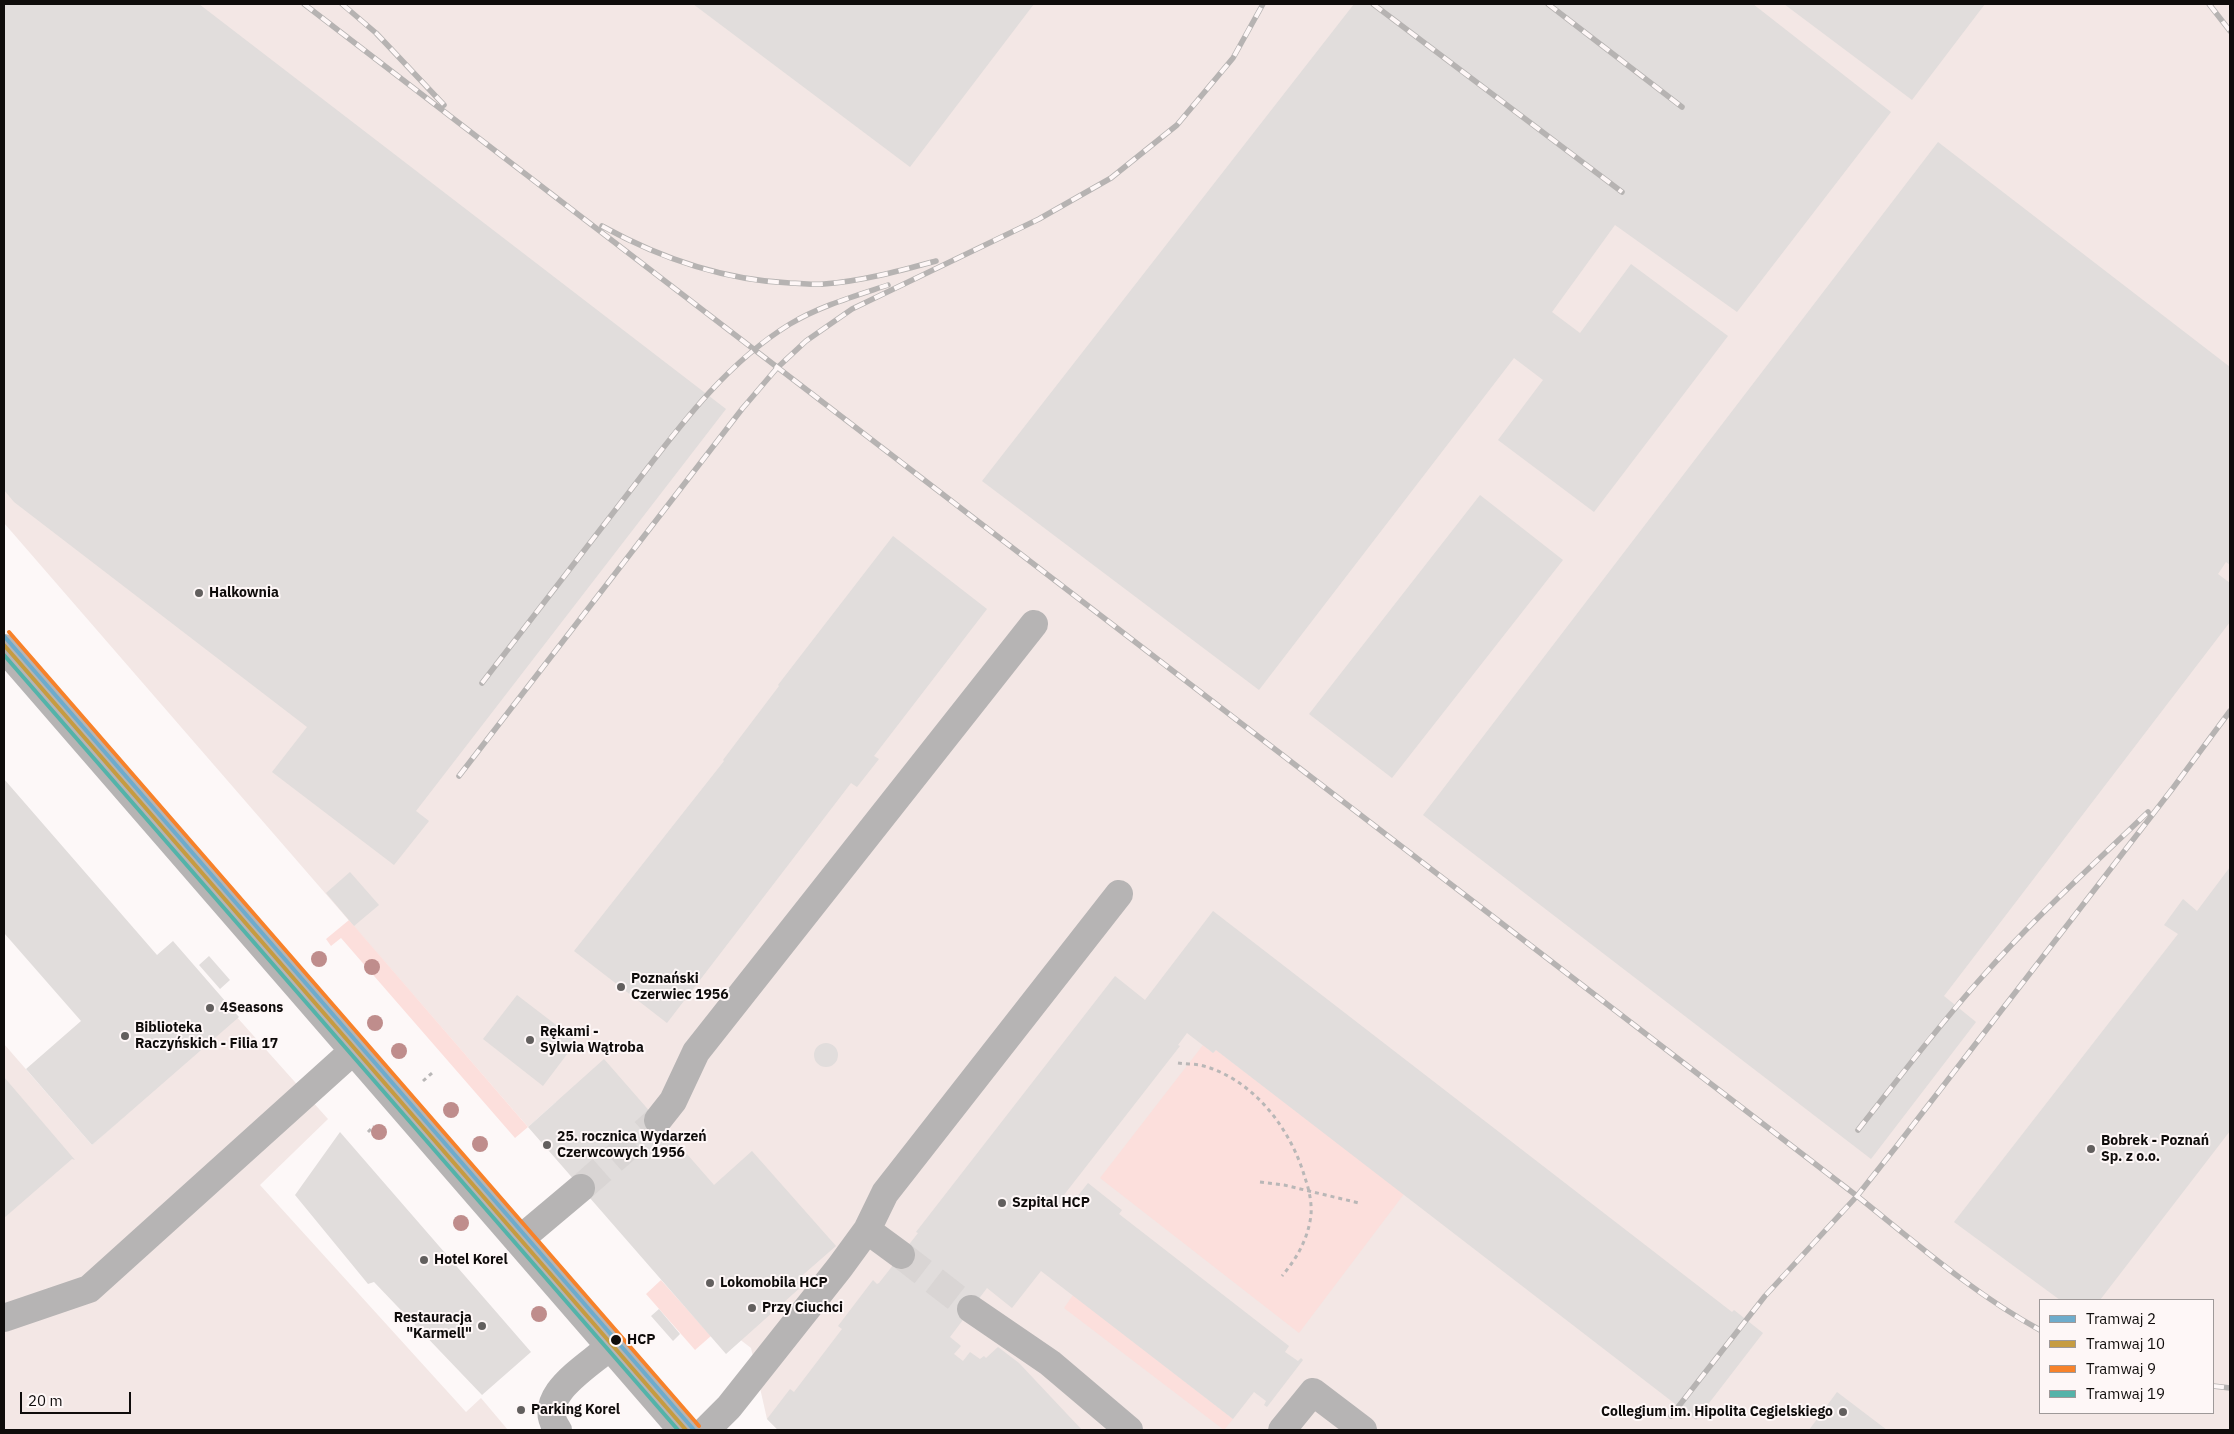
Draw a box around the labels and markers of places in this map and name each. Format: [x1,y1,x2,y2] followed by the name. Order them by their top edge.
[209,585,279,601] place label: Halkownia
[193,587,205,599] marker: Halkownia
[631,971,729,1004] place label: Poznański Czerwiec 1956
[615,981,627,993] marker: Poznański Czerwiec 1956
[220,1000,283,1016] place label: 4Seasons
[204,1002,216,1014] marker: 4Seasons
[135,1020,278,1052] place label: Biblioteka Raczyńskich - Filia 17
[540,1024,644,1056] place label: Rękami - Sylwia Wątroba
[119,1030,131,1042] marker: Biblioteka Raczyńskich - Filia 17
[524,1034,536,1046] marker: Rękami - Sylwia Wątroba
[557,1129,707,1162] place label: 25. rocznica Wydarzeń Czerwcowych 1956
[2101,1133,2209,1166] place label: Bobrek - Poznań Sp. z o.o.
[541,1139,553,1151] marker: 25. rocznica Wydarzeń Czerwcowych 1956
[2085,1143,2097,1155] marker: Bobrek - Poznań Sp. z o.o.
[1012,1195,1090,1211] place label: Szpital HCP
[996,1197,1008,1209] marker: Szpital HCP
[434,1252,508,1268] place label: Hotel Korel
[418,1254,430,1266] marker: Hotel Korel
[720,1275,828,1291] place label: Lokomobila HCP
[704,1277,716,1289] marker: Lokomobila HCP
[762,1300,843,1316] place label: Przy Ciuchci
[746,1302,758,1314] marker: Przy Ciuchci
[394,1310,472,1342] place label: Restauracja "Karmell"
[476,1320,488,1332] marker: Restauracja "Karmell"
[627,1332,655,1348] place label: HCP
[609,1333,623,1347] marker: HCP
[531,1402,620,1418] place label: Parking Korel
[515,1404,527,1416] marker: Parking Korel
[1601,1404,1833,1420] place label: Collegium im. Hipolita Cegielskiego
[1837,1406,1849,1418] marker: Collegium im. Hipolita Cegielskiego

